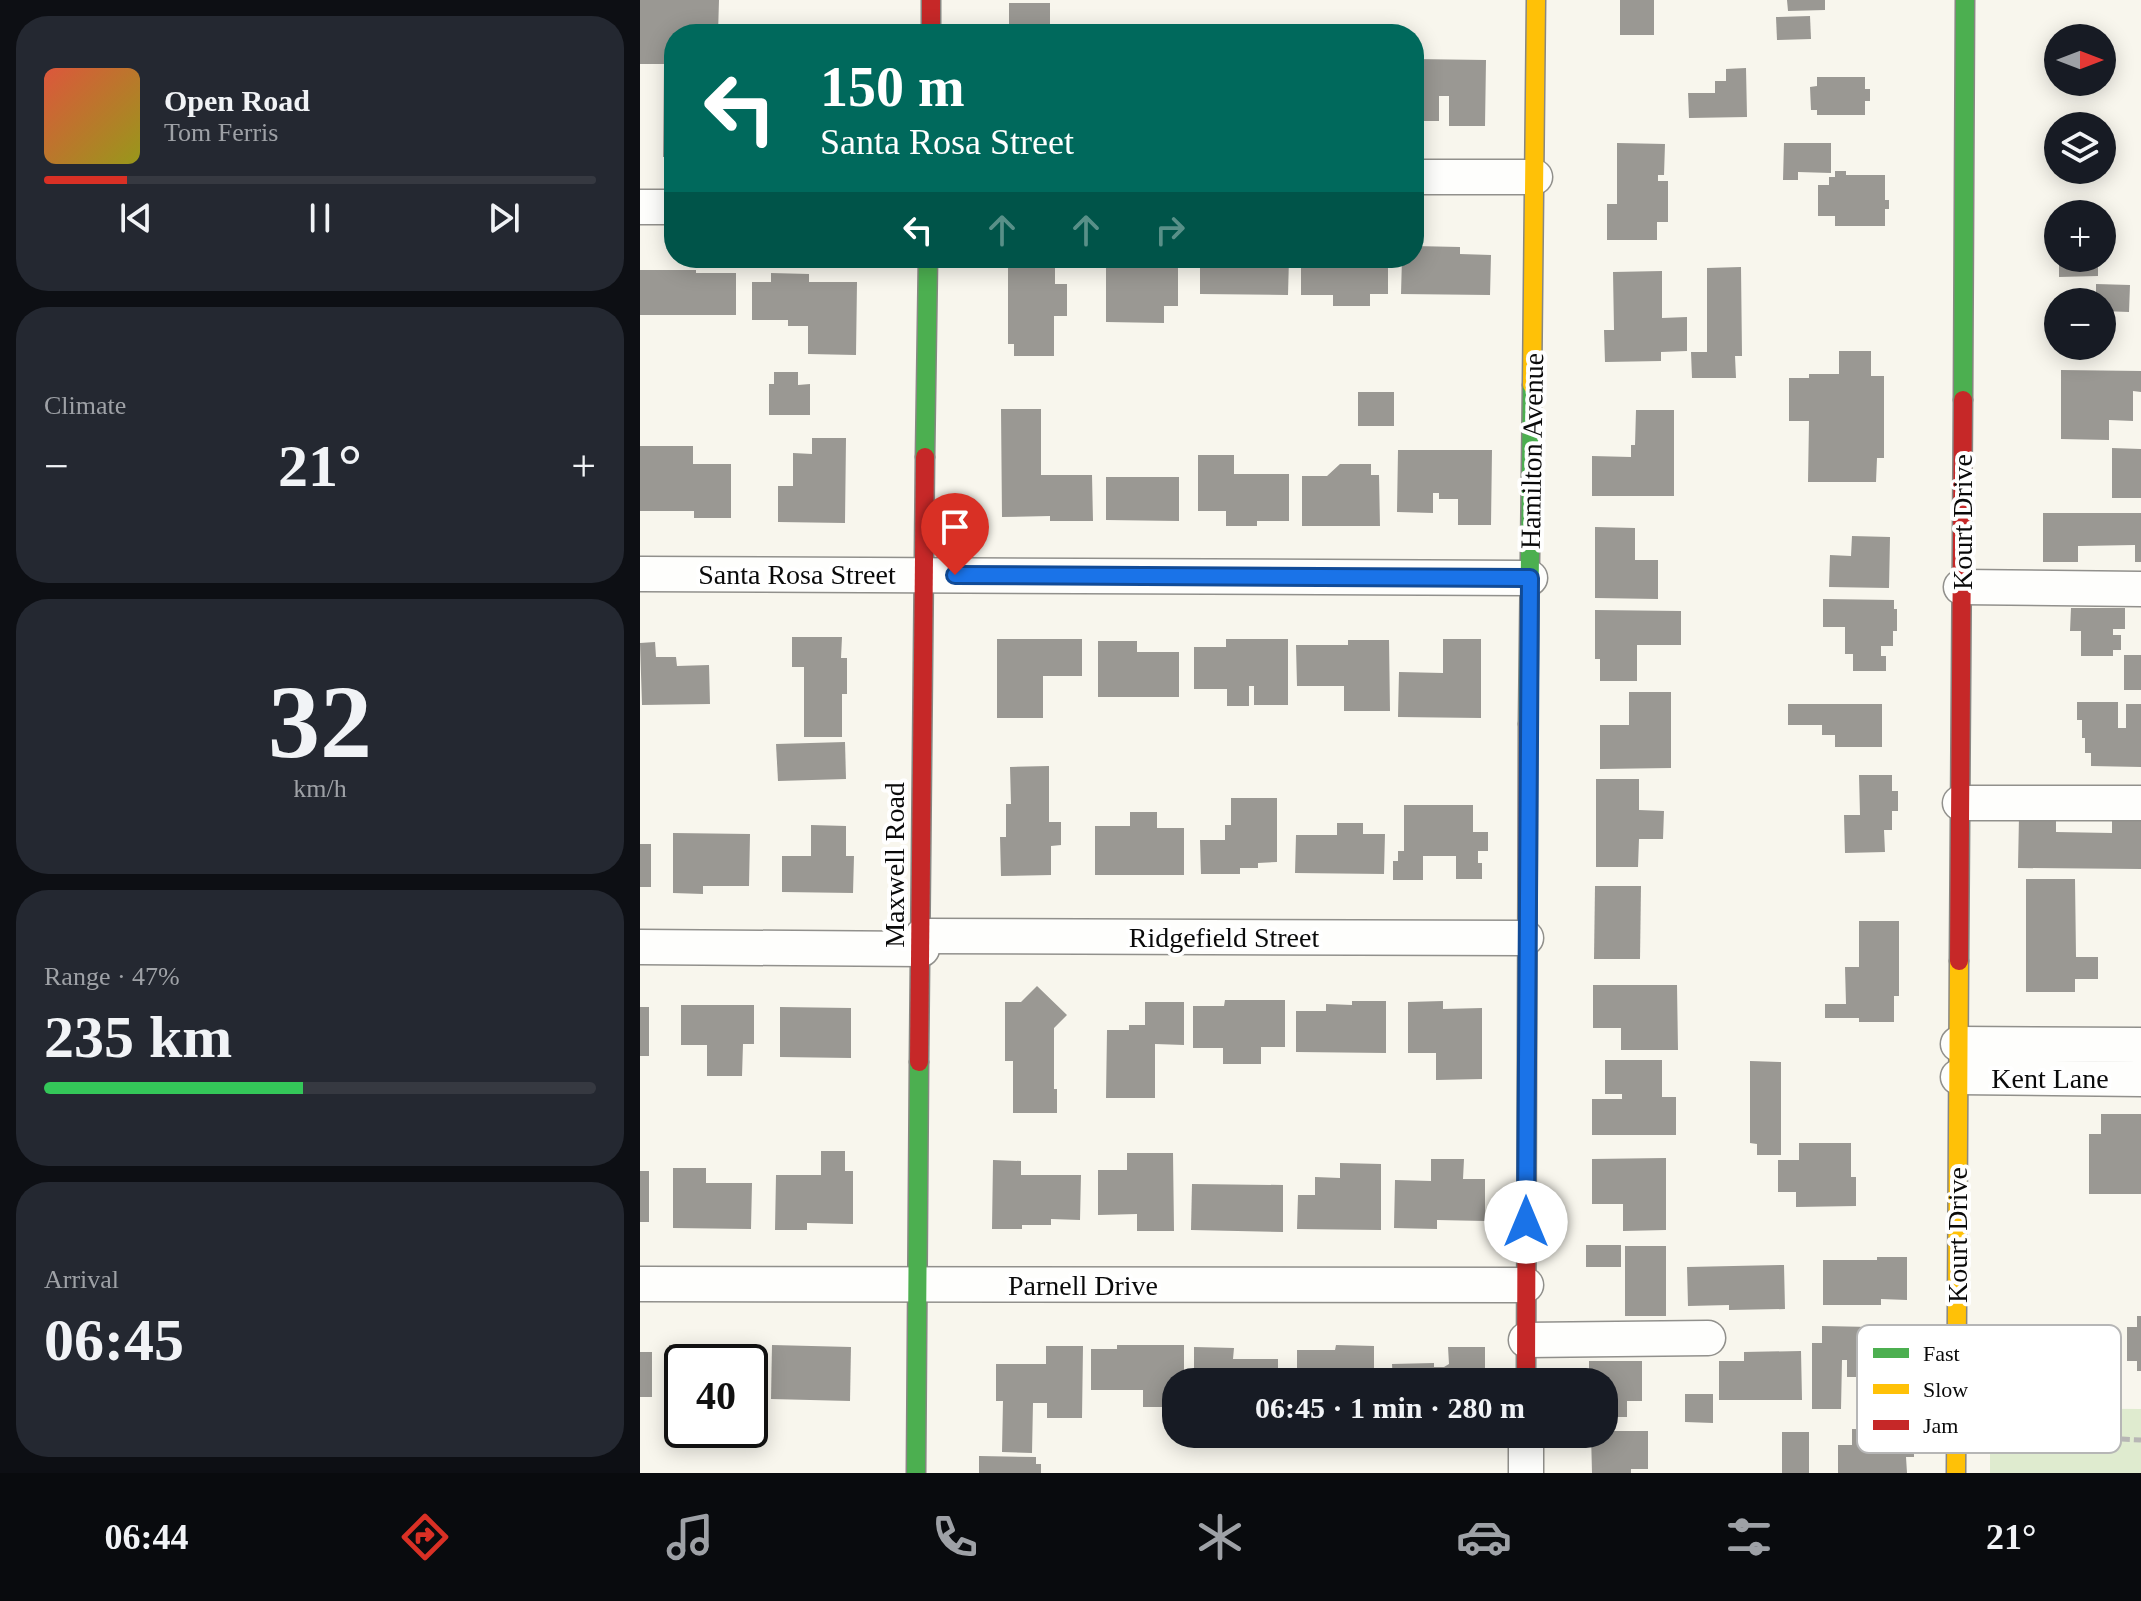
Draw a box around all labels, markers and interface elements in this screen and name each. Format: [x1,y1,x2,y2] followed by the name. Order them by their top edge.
[2044,24,2116,96] north arrow
[2044,24,2116,360] map controls
[688,56,792,160] icon: left
[820,56,965,118] text: 150 m
[164,84,310,117] text: Open Road
[2044,112,2116,184] button: layers
[164,118,278,147] text: Tom Ferris
[820,122,1074,162] text: Santa Rosa Street
[114,196,158,240] icon: previous
[298,196,342,240] icon: pause
[482,196,526,240] icon: next
[2044,200,2116,272] button: +
[896,208,940,252] icon: left
[980,208,1024,252] icon: ahead
[1064,208,1108,252] icon: ahead
[1148,208,1192,252] icon: right
[2044,288,2116,360] button: −
[1515,353,1549,549] street label: Hamilton Avenue
[44,391,126,420] text: Climate
[278,433,362,499] text: 21°
[44,442,69,491] text: −
[571,442,596,491] text: +
[1947,454,1978,590] street label: Kourt Drive
[921,493,989,575] pin
[933,505,977,549] icon: arrive
[698,559,896,590] street label: Santa Rosa Street
[268,664,372,779] text: 32
[293,774,347,803] text: km/h
[879,782,910,948] street label: Maxwell Road
[1129,922,1319,953] street label: Ridgefield Street
[44,962,180,991] text: Range · 47%
[44,1004,232,1070] text: 235 km
[1991,1063,2109,1094] street label: Kent Lane
[1942,1167,1973,1303] street label: Kourt Drive
[1484,1180,1568,1264] position arrow
[44,1265,119,1294] text: Arrival
[1008,1270,1158,1301] street label: Parnell Drive
[44,1307,184,1373] text: 06:45
[1857,1325,2121,1453] legend
[1923,1341,1960,1366] text: Fast
[664,1344,768,1448] speed limit sign: 40
[1923,1377,1968,1402] text: Slow
[1255,1391,1525,1424] text: 06:45 · 1 min · 280 m
[1923,1413,1958,1438] text: Jam
[397,1509,453,1565] icon: directions
[662,1509,718,1565] icon: music
[927,1509,983,1565] icon: phone
[1192,1509,1248,1565] icon: climate
[1456,1509,1512,1565] icon: car
[1721,1509,1777,1565] icon: filters
[104,1517,188,1557] text: 06:44
[1986,1517,2037,1557] text: 21°

